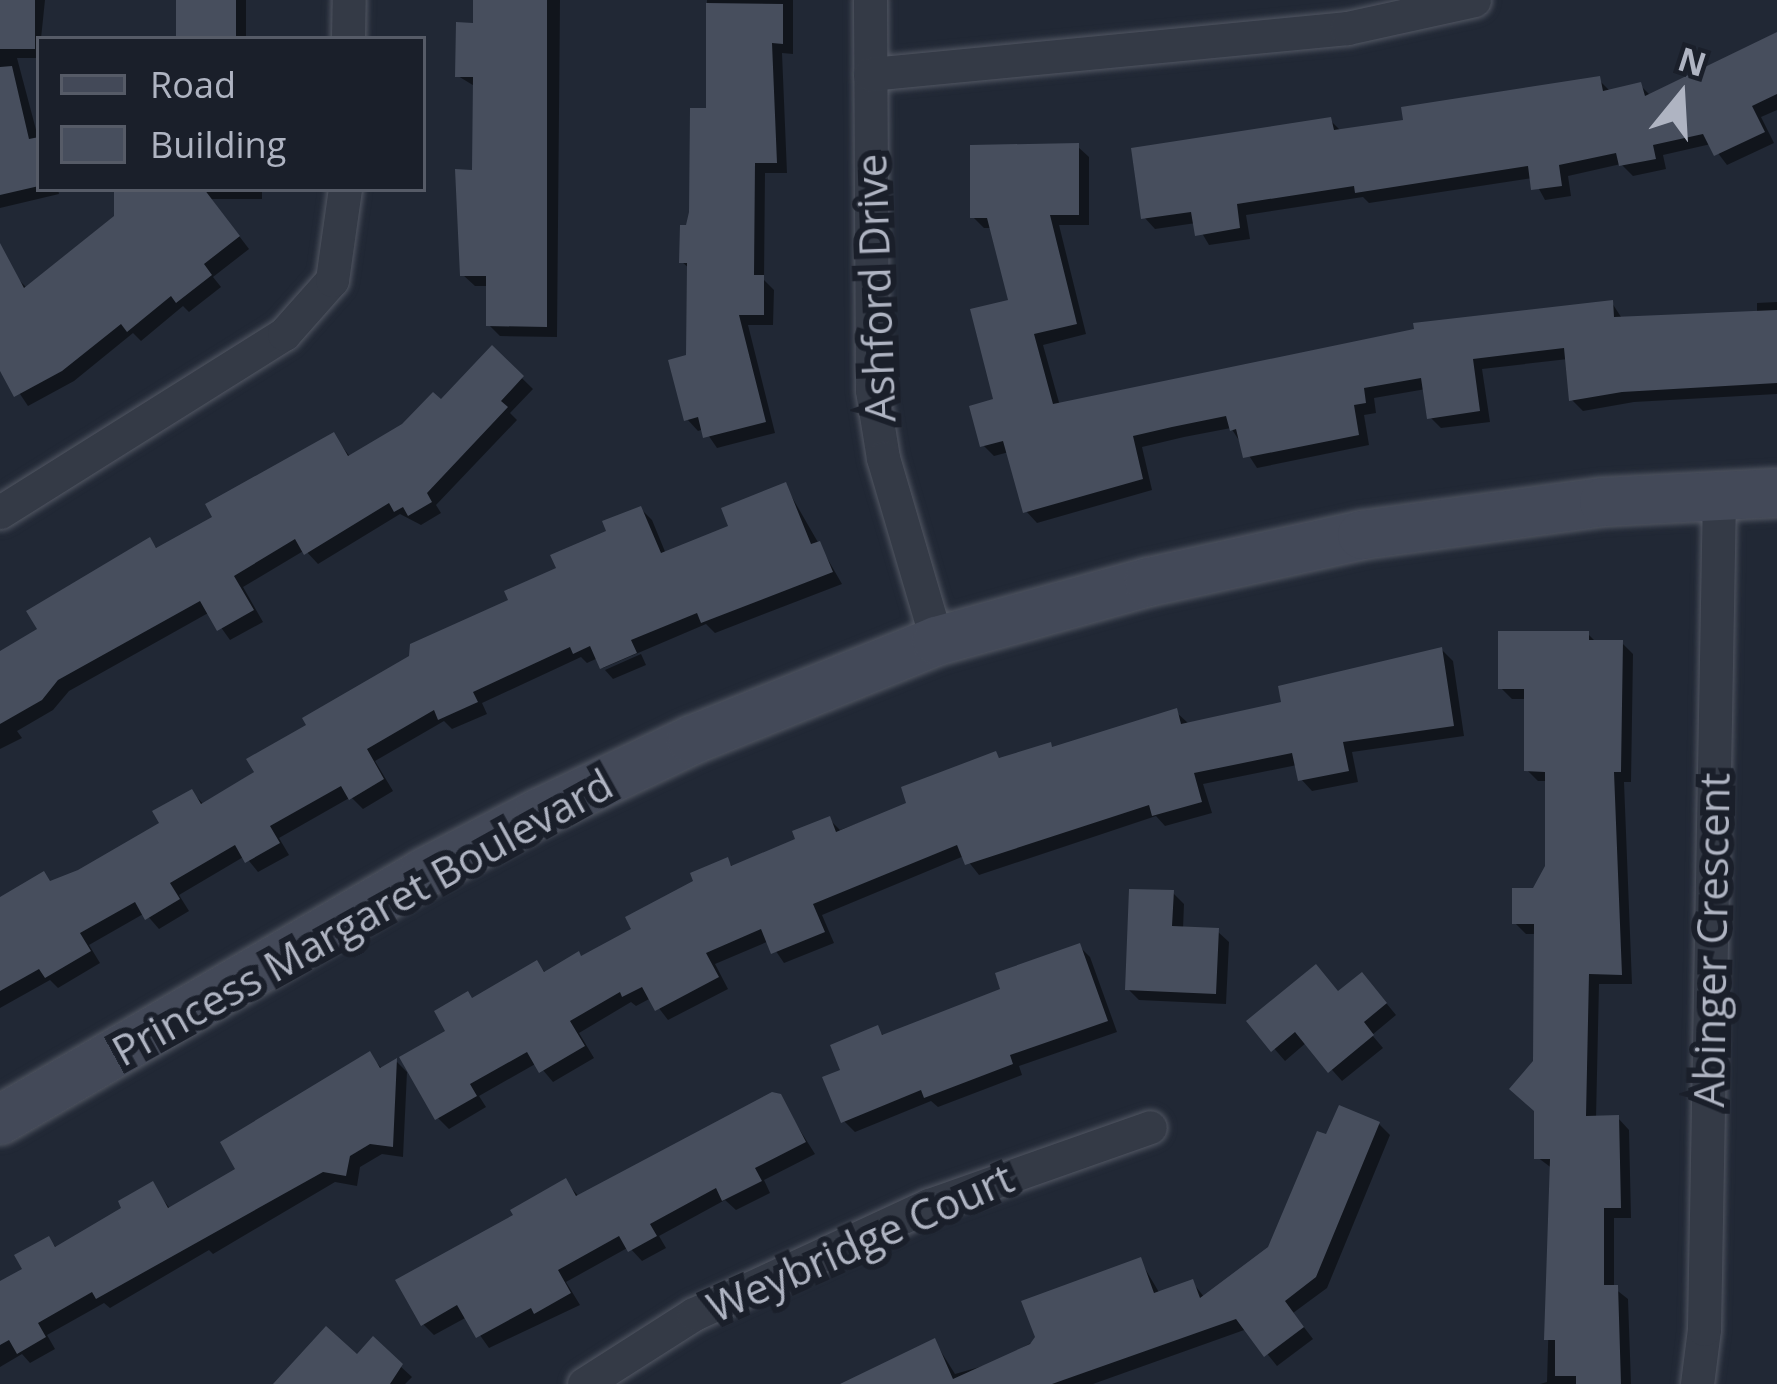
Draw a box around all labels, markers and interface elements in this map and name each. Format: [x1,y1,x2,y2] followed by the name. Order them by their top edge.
[36,36,426,192] legend
[1621,36,1741,156] north arrow
[1673,36,1712,87] text: N
[150,60,236,109] text: Road
[150,120,286,169] text: Building
[845,153,905,423] street label: Ashford Drive
[103,758,621,1076] street label: Princess Margaret Boulevard
[1683,772,1739,1108] street label: Abinger Crescent
[699,1152,1021,1332] street label: Weybridge Court

